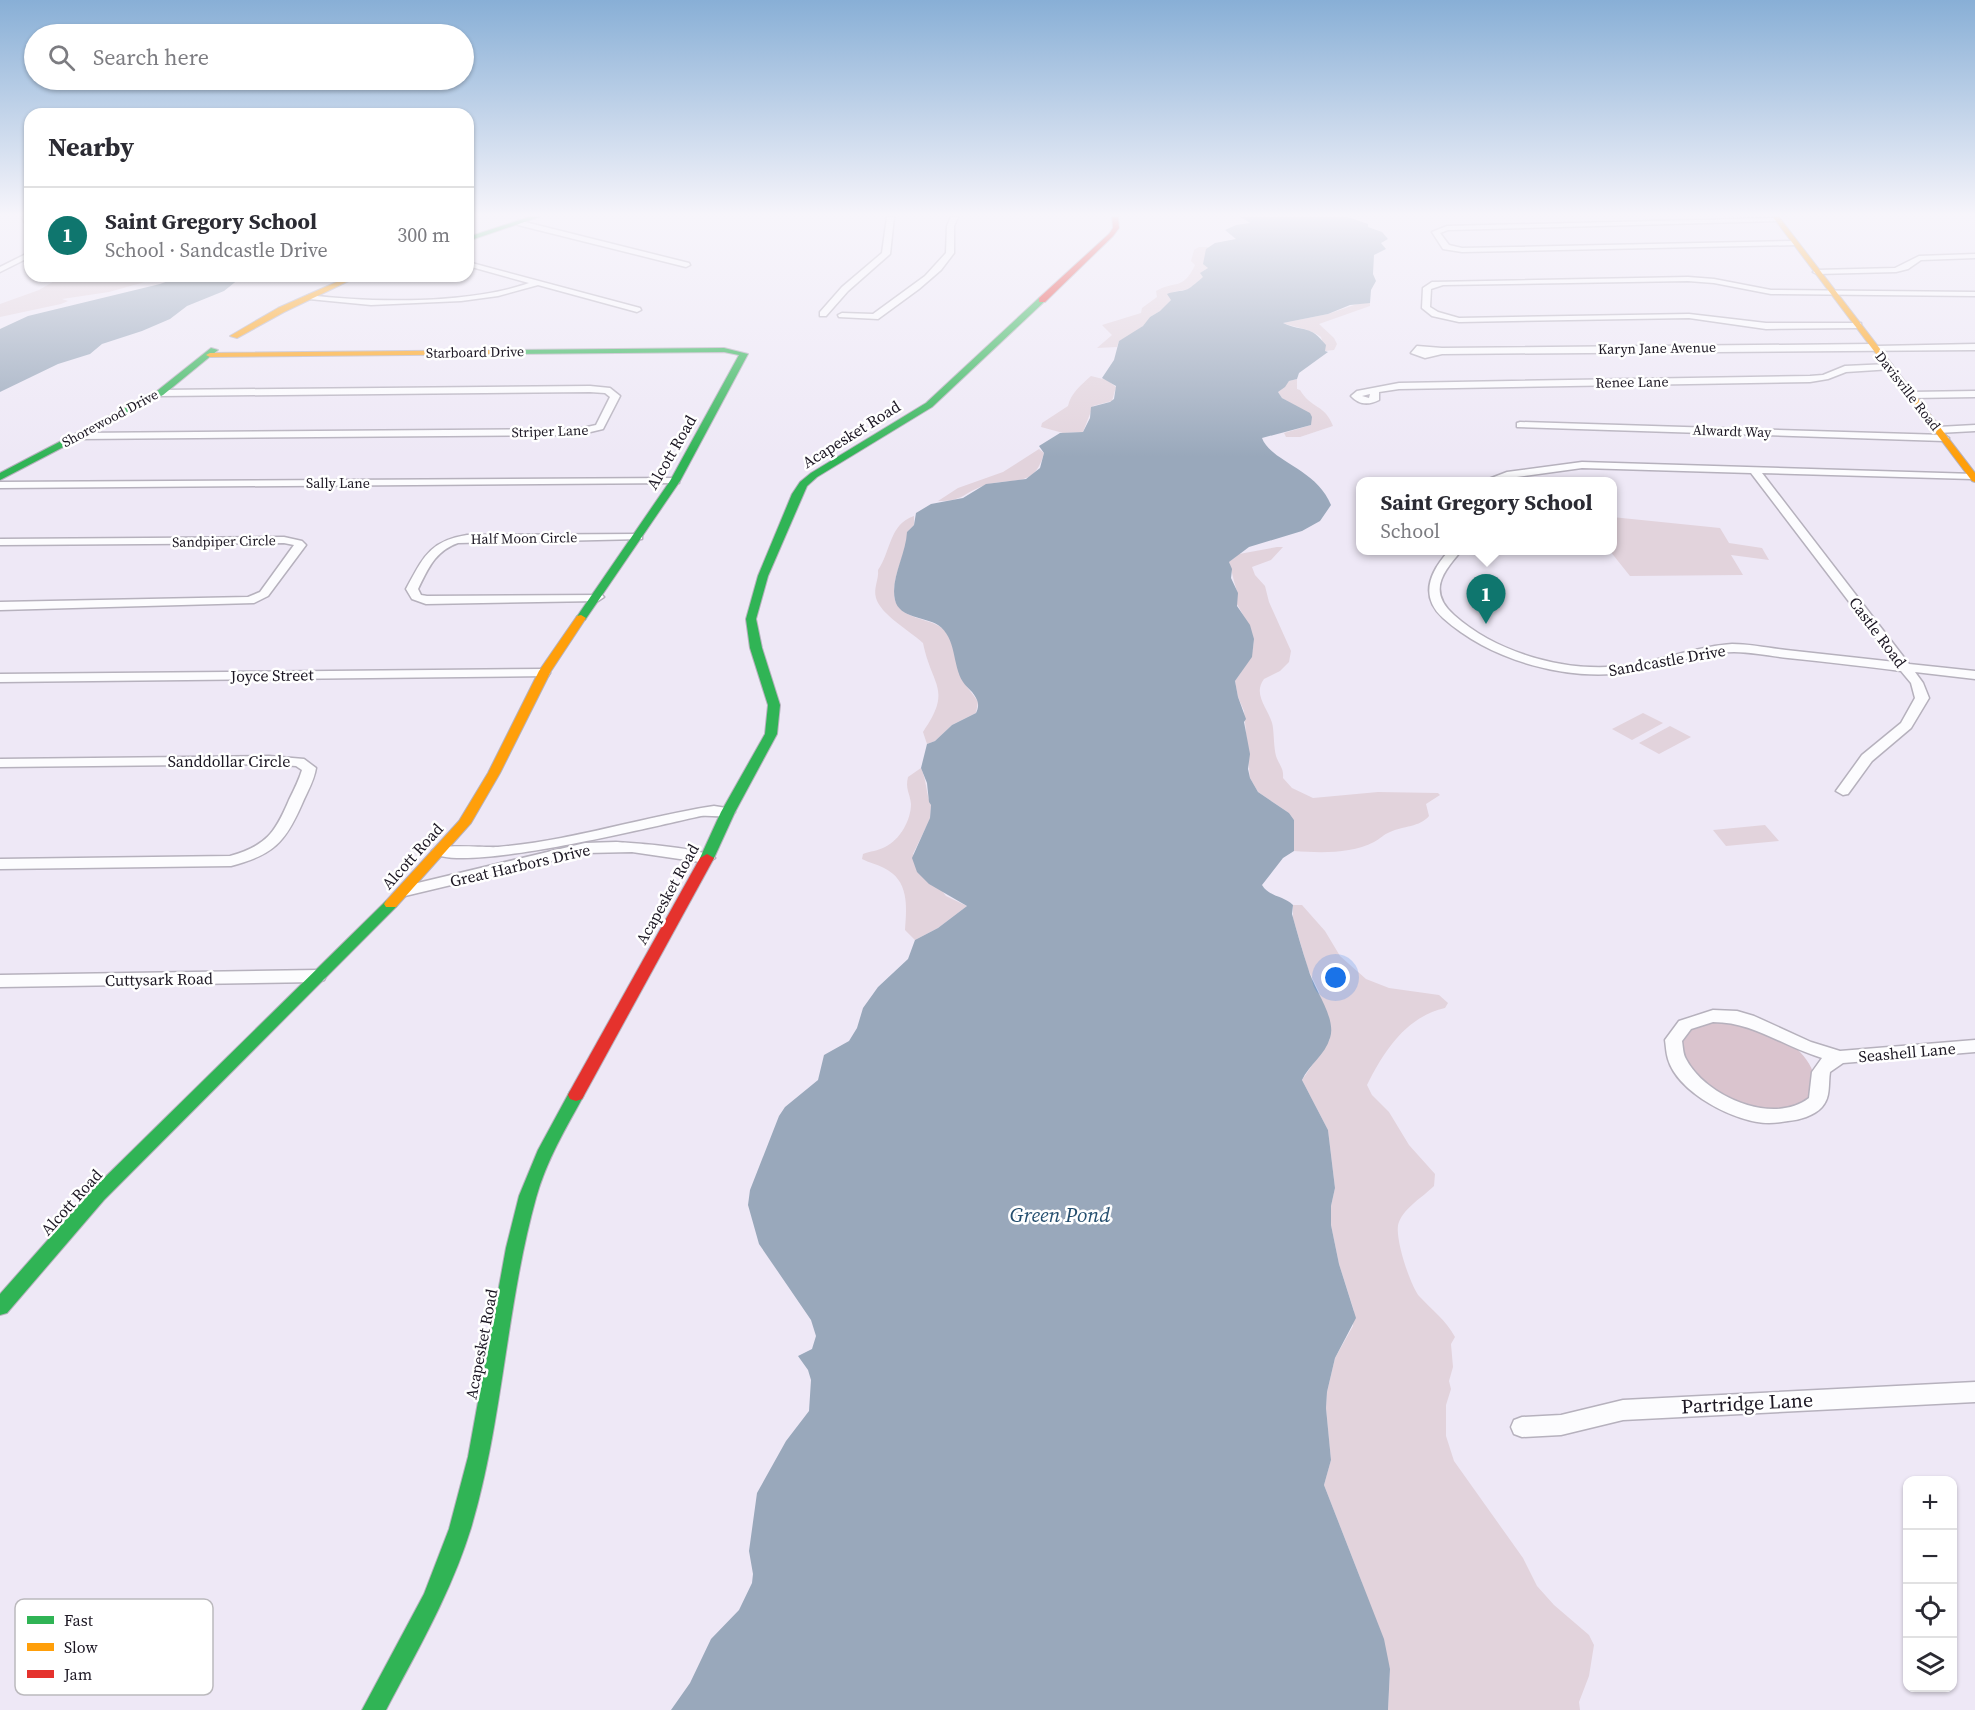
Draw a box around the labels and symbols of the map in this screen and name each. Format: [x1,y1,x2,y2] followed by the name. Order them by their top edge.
[1598,337,1716,359] street label: Karyn Jane Avenue
[426,341,524,363] street label: Starboard Drive
[1871,347,1945,435] street label: Davisville Road
[1595,371,1669,393] street label: Renee Lane
[58,384,162,452] street label: Shorewood Drive
[798,395,904,473] street label: Acapesket Road
[641,411,701,493] street label: Alcott Road
[511,420,589,442] street label: Striper Lane
[1692,420,1772,442] street label: Alwardt Way
[306,473,370,493] street label: Sally Lane
[471,527,577,549] street label: Half Moon Circle
[172,530,276,552] street label: Sandpiper Circle
[1466,574,1506,624] pin: 1
[1844,592,1912,672] street label: Castle Road
[1607,639,1727,681] street label: Sandcastle Drive
[229,663,315,687] street label: Joyce Street
[168,750,290,772] street label: Sanddollar Circle
[376,818,448,894] street label: Alcott Road
[448,838,592,892] street label: Great Harbors Drive
[630,840,704,948] street label: Acapesket Road
[1321,963,1350,992] your location
[105,967,213,991] street label: Cuttysark Road
[1857,1037,1957,1067] street label: Seashell Lane
[35,1164,107,1240] street label: Alcott Road
[1010,1200,1110,1229] water label: Green Pond
[460,1287,502,1401] street label: Acapesket Road
[1680,1386,1814,1420] street label: Partridge Lane
[15,1599,213,1695] legend
[64,1609,94,1631] text: Fast
[64,1636,99,1658] text: Slow
[63,1663,92,1685] text: Jam

